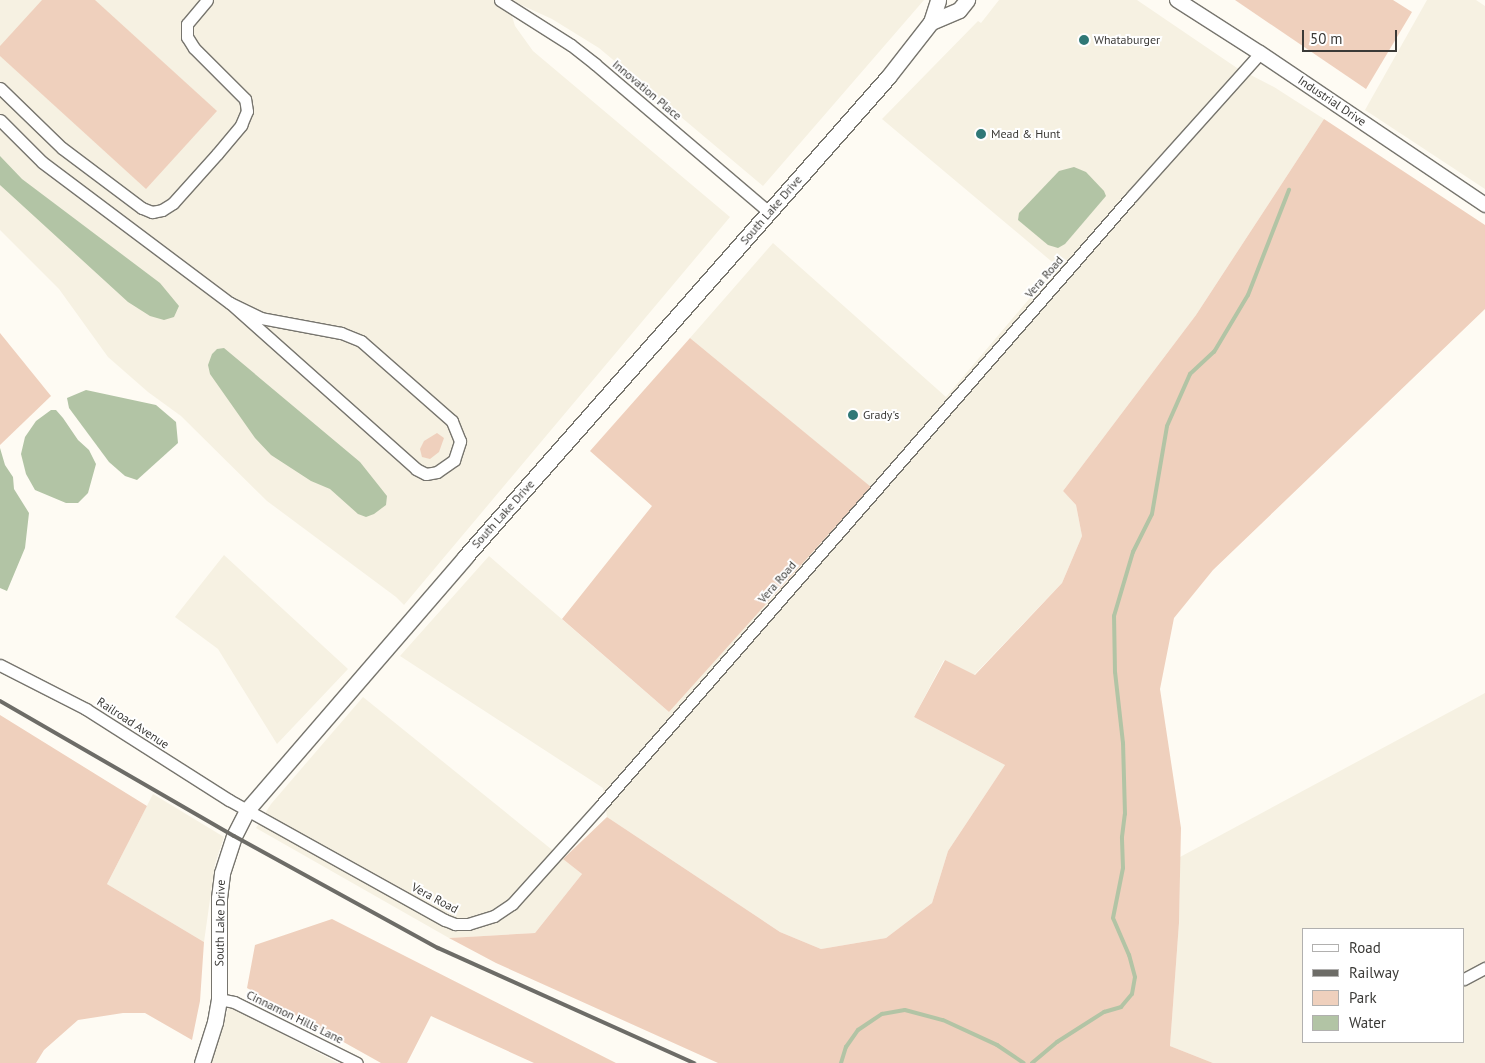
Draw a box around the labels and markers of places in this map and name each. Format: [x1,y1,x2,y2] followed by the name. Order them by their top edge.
[1094,33,1160,47] place label: Whataburger
[1078,34,1090,46] marker: Whataburger
[991,127,1060,141] place label: Mead & Hunt
[975,128,987,140] marker: Mead & Hunt
[863,408,899,422] place label: Grady's
[847,409,859,421] marker: Grady's

